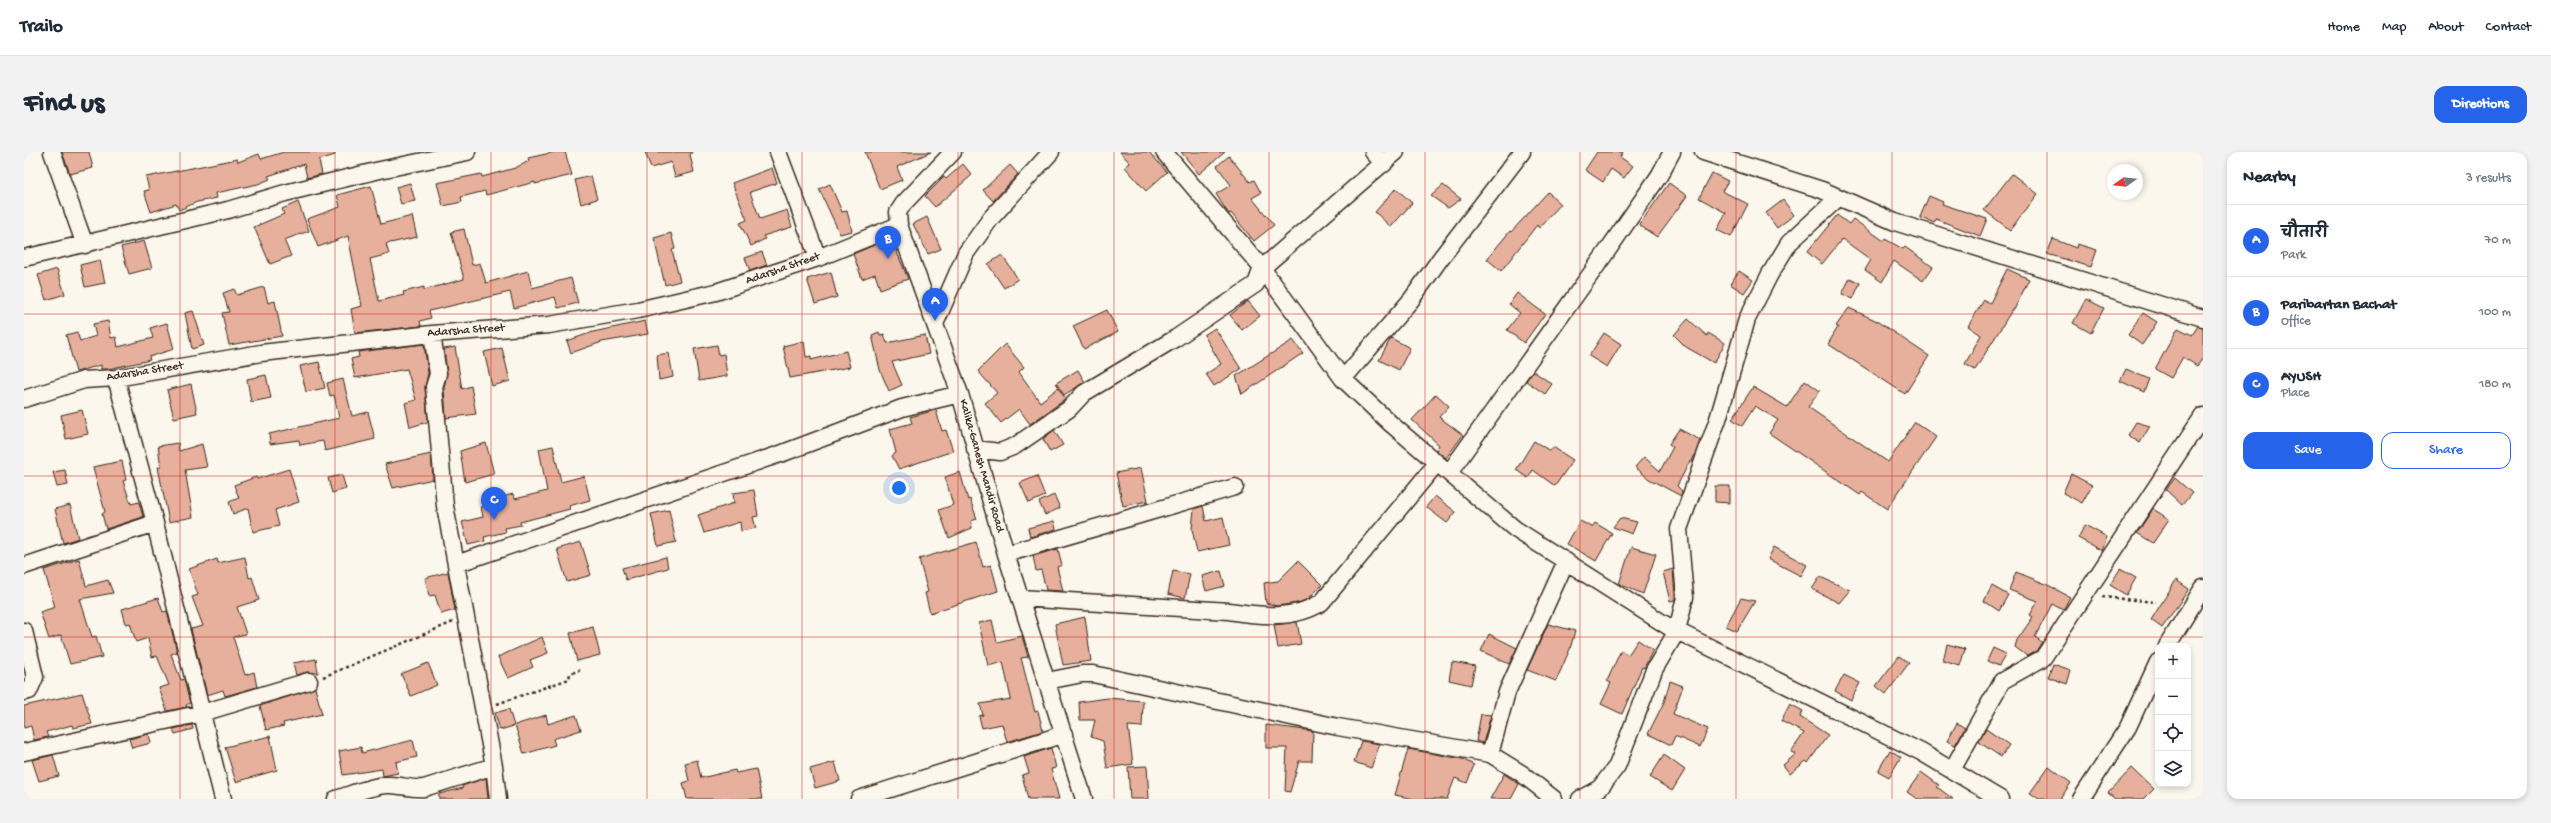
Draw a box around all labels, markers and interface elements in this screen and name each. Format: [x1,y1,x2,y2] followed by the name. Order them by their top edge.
[20,16,63,39] text: Trailo
[2328,19,2360,36] text: Home
[2382,19,2406,36] text: Map
[2428,19,2464,36] text: About
[2486,19,2531,36] text: Contact
[2434,86,2527,123] button: Directions
[24,88,104,121] text: Find us
[2107,164,2143,200] north arrow
[2243,168,2296,188] text: Nearby
[2466,171,2511,186] text: 3 results
[2281,225,2328,243] text: चौतारी
[875,226,901,259] pin: B
[2252,233,2260,248] text: A
[2485,233,2511,248] text: 70 m
[2281,248,2306,263] text: Park
[744,249,823,288] street label: Adarsha Street
[922,288,948,321] pin: A
[2281,296,2396,314] text: Paribartan Bachat
[2253,305,2259,320] text: B
[2479,305,2511,320] text: 100 m
[2281,314,2311,329] text: Office
[427,321,506,341] street label: Adarsha Street
[106,359,185,385] street label: Adarsha Street
[2281,368,2321,386] text: AYUSH
[2252,377,2260,392] text: C
[2479,377,2511,392] text: 180 m
[2281,386,2309,401] text: Place
[955,398,1007,535] street label: Kalika-Ganesh Mandir Road
[2243,432,2373,469] button: Save
[2381,432,2511,469] button: Share
[889,478,909,498] your location
[481,487,507,520] pin: C
[2155,643,2191,787] map controls
[2155,643,2191,679] button: +
[2155,679,2191,715] button: −
[2155,715,2191,751] button: locate
[2155,751,2191,787] button: layers

